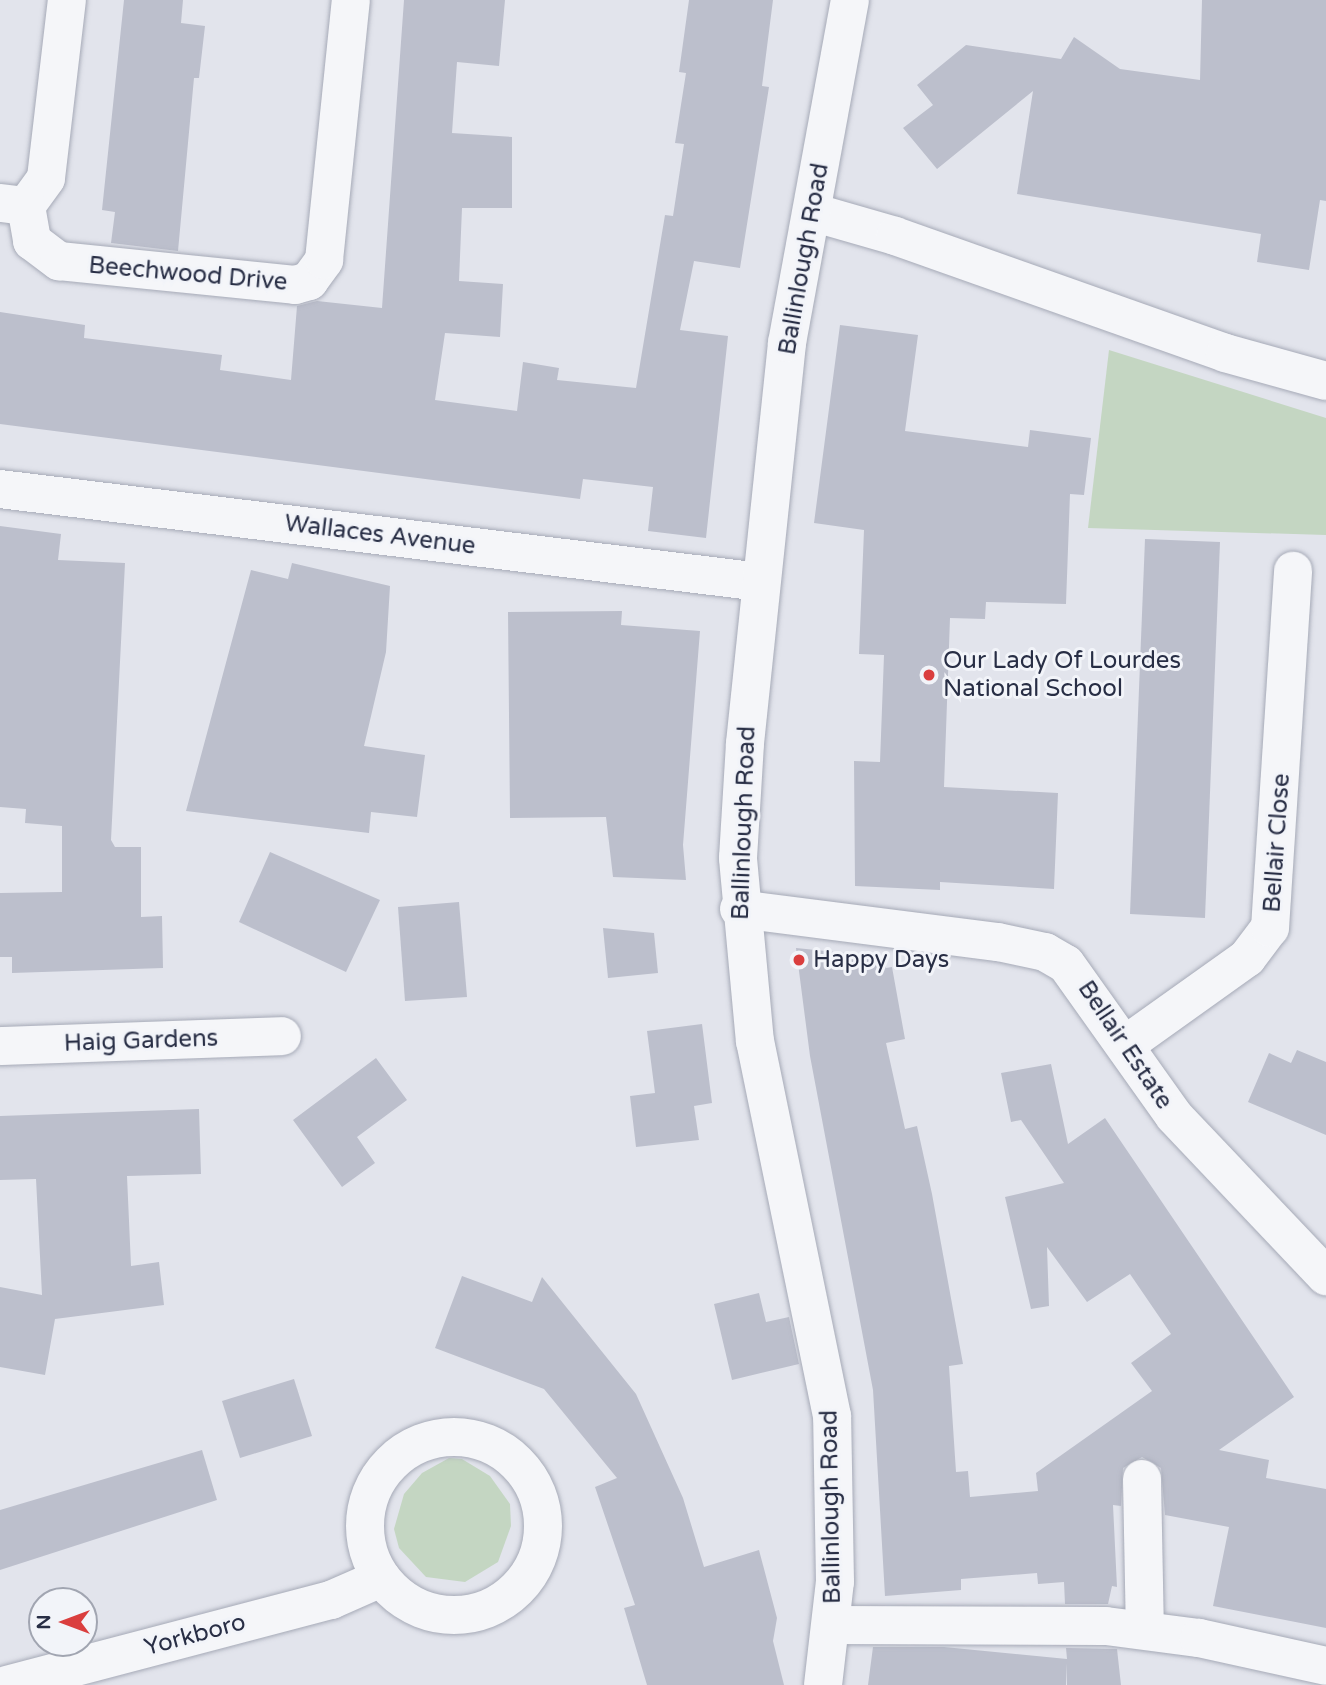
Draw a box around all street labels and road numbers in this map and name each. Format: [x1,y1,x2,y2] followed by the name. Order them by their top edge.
[773,161,835,357] street label: Ballinlough Road
[87,251,289,297] street label: Beechwood Drive
[283,509,477,561] street label: Wallaces Avenue
[726,725,762,921] street label: Ballinlough Road
[1258,773,1296,913] street label: Bellair Close
[1072,975,1178,1115] street label: Bellair Estate
[63,1024,219,1058] street label: Haig Gardens
[815,1410,847,1604] street label: Ballinlough Road
[141,1608,249,1662] street label: Yorkboro

